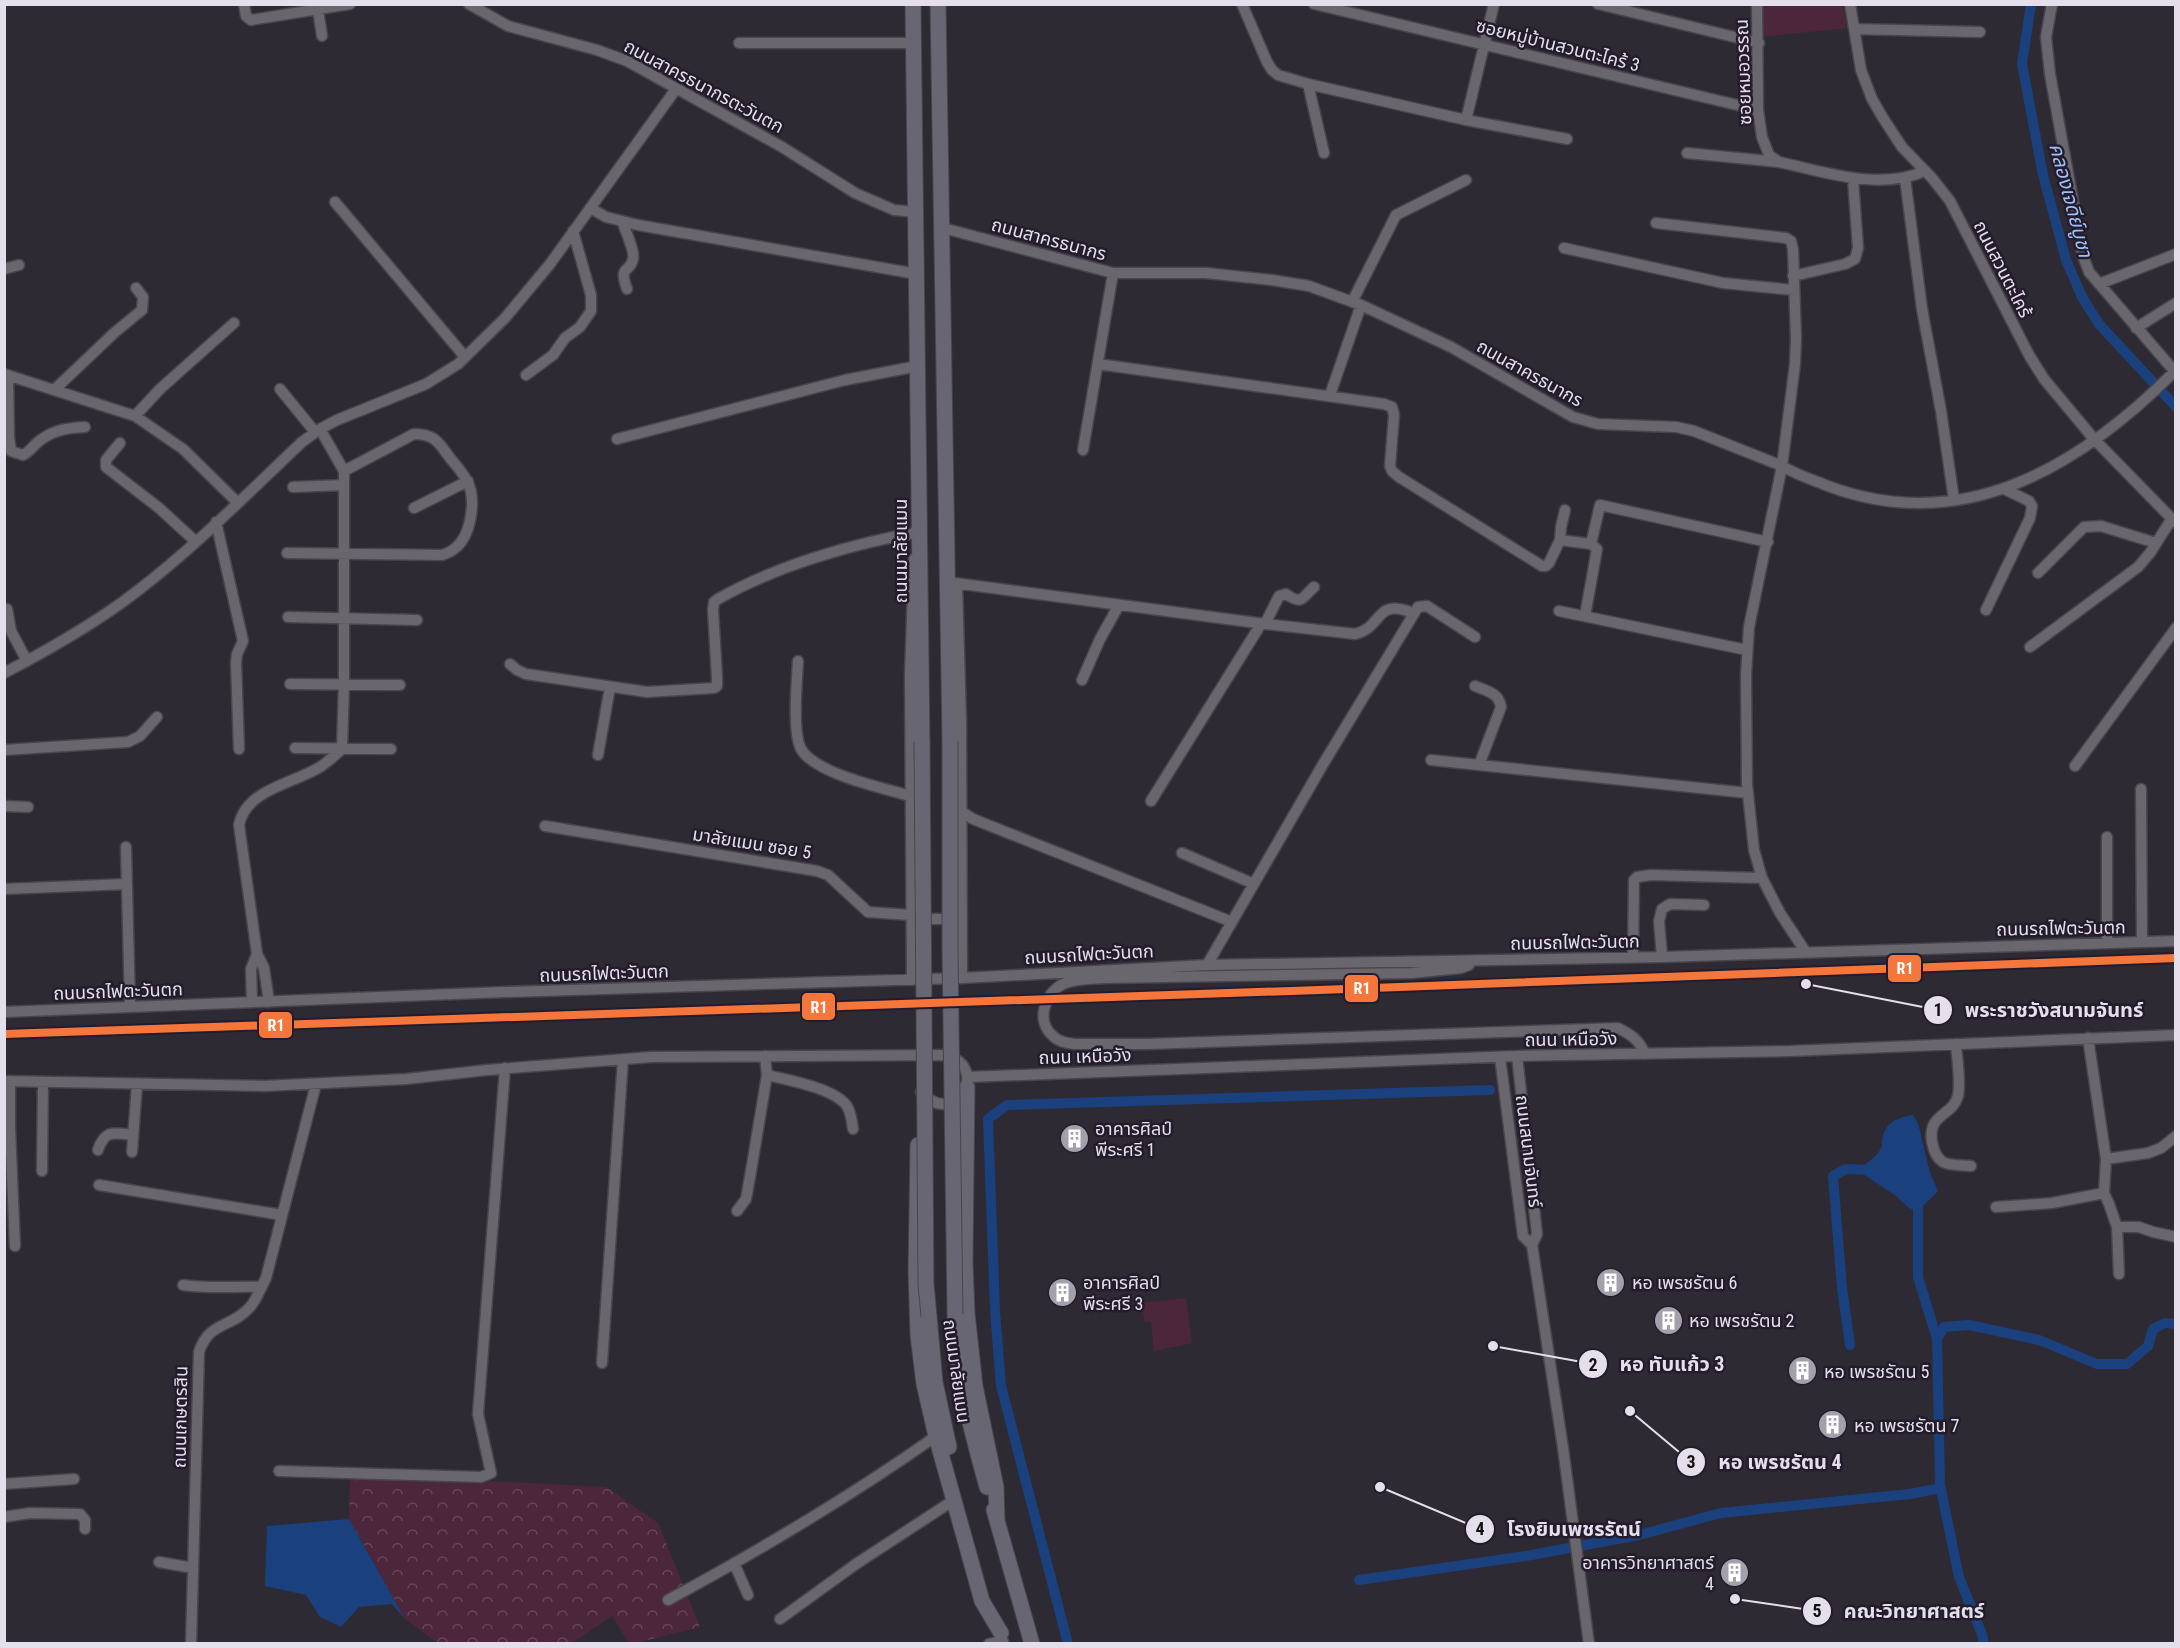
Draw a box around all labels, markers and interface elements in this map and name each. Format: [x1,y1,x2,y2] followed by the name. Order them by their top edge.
[1474,15,1642,77] street label: ซอยหมู่บ้านสวนตะไคร้ 3
[1731,19,1755,125] street label: ซอยหมอวรรณ
[621,35,787,137] street label: ถนนสาครธนากรตะวันตก
[2043,140,2098,261] water label: คลองเจดีย์บูชา
[989,214,1109,264] street label: ถนนสาครธนากร
[1970,217,2036,321] street label: ถนนสวนตะไคร้
[1473,335,1587,411] street label: ถนนสาครธนากร
[890,499,911,603] street label: ถนนมาลัยแมน
[691,823,813,863] street label: มาลัยแมน ซอย 5
[1996,916,2126,940] street label: ถนนรถไฟตะวันตก
[1510,930,1640,954] street label: ถนนรถไฟตะวันตก
[1024,940,1154,968] street label: ถนนรถไฟตะวันตก
[1887,954,1922,983] line badge: R1
[1897,959,1913,978] text: R1
[539,960,669,986] street label: ถนนรถไฟตะวันตก
[1344,974,1379,1003] line badge: R1
[53,978,183,1004] street label: ถนนรถไฟตะวันตก
[1354,979,1370,998] text: R1
[1923,991,2155,1029] callout: พระราชวังสนามจันทร์
[801,992,836,1021] line badge: R1
[811,998,827,1017] text: R1
[1965,998,2144,1022] text: พระราชวังสนามจันทร์
[1933,999,1943,1020] text: 1
[258,1011,293,1039] line badge: R1
[268,1016,284,1035] text: R1
[1524,1028,1618,1050] street label: ถนน เหนือวัง
[1038,1044,1132,1068] street label: ถนน เหนือวัง
[1512,1094,1546,1209] street label: ถนนสนามจันทร์
[1095,1118,1172,1160] place label: อาคารศิลป์ พีระศรี 1
[1058,1122,1090,1154] building icon: อาคารศิลป์ พีระศรี 1
[1595,1266,1627,1298] building icon: หอ เพรชรัตน 6
[1083,1272,1160,1314] place label: อาคารศิลป์ พีระศรี 3
[1632,1272,1737,1293] place label: หอ เพรชรัตน 6
[1046,1276,1078,1308] building icon: อาคารศิลป์ พีระศรี 3
[1652,1304,1684,1336] building icon: หอ เพรชรัตน 2
[1689,1310,1795,1331] place label: หอ เพรชรัตน 2
[939,1318,975,1424] street label: ถนนมาลัยแมน
[1578,1345,1737,1383] callout: หอ ทับแก้ว 3
[1620,1352,1724,1376] text: หอ ทับแก้ว 3
[1588,1354,1598,1375] text: 2
[1787,1355,1819,1387] building icon: หอ เพรชรัตน 5
[1824,1361,1930,1382] place label: หอ เพรชรัตน 5
[169,1366,191,1468] street label: ถนนเกษตรสิน
[1817,1409,1849,1441] building icon: หอ เพรชรัตน 7
[1854,1415,1960,1436] place label: หอ เพรชรัตน 7
[1676,1443,1854,1481] callout: หอ เพรชรัตน 4
[1718,1450,1842,1474] text: หอ เพรชรัตน 4
[1686,1451,1696,1472] text: 3
[1465,1510,1652,1548] callout: โรงยิมเพชรรัตน์
[1507,1517,1641,1541] text: โรงยิมเพชรรัตน์
[1475,1518,1485,1539] text: 4
[1582,1552,1715,1594] place label: อาคารวิทยาศาสตร์ 4
[1719,1556,1751,1588] building icon: อาคารวิทยาศาสตร์ 4
[1802,1592,1997,1630] callout: คณะวิทยาศาสตร์
[1844,1599,1984,1623] text: คณะวิทยาศาสตร์
[1812,1600,1822,1621] text: 5

